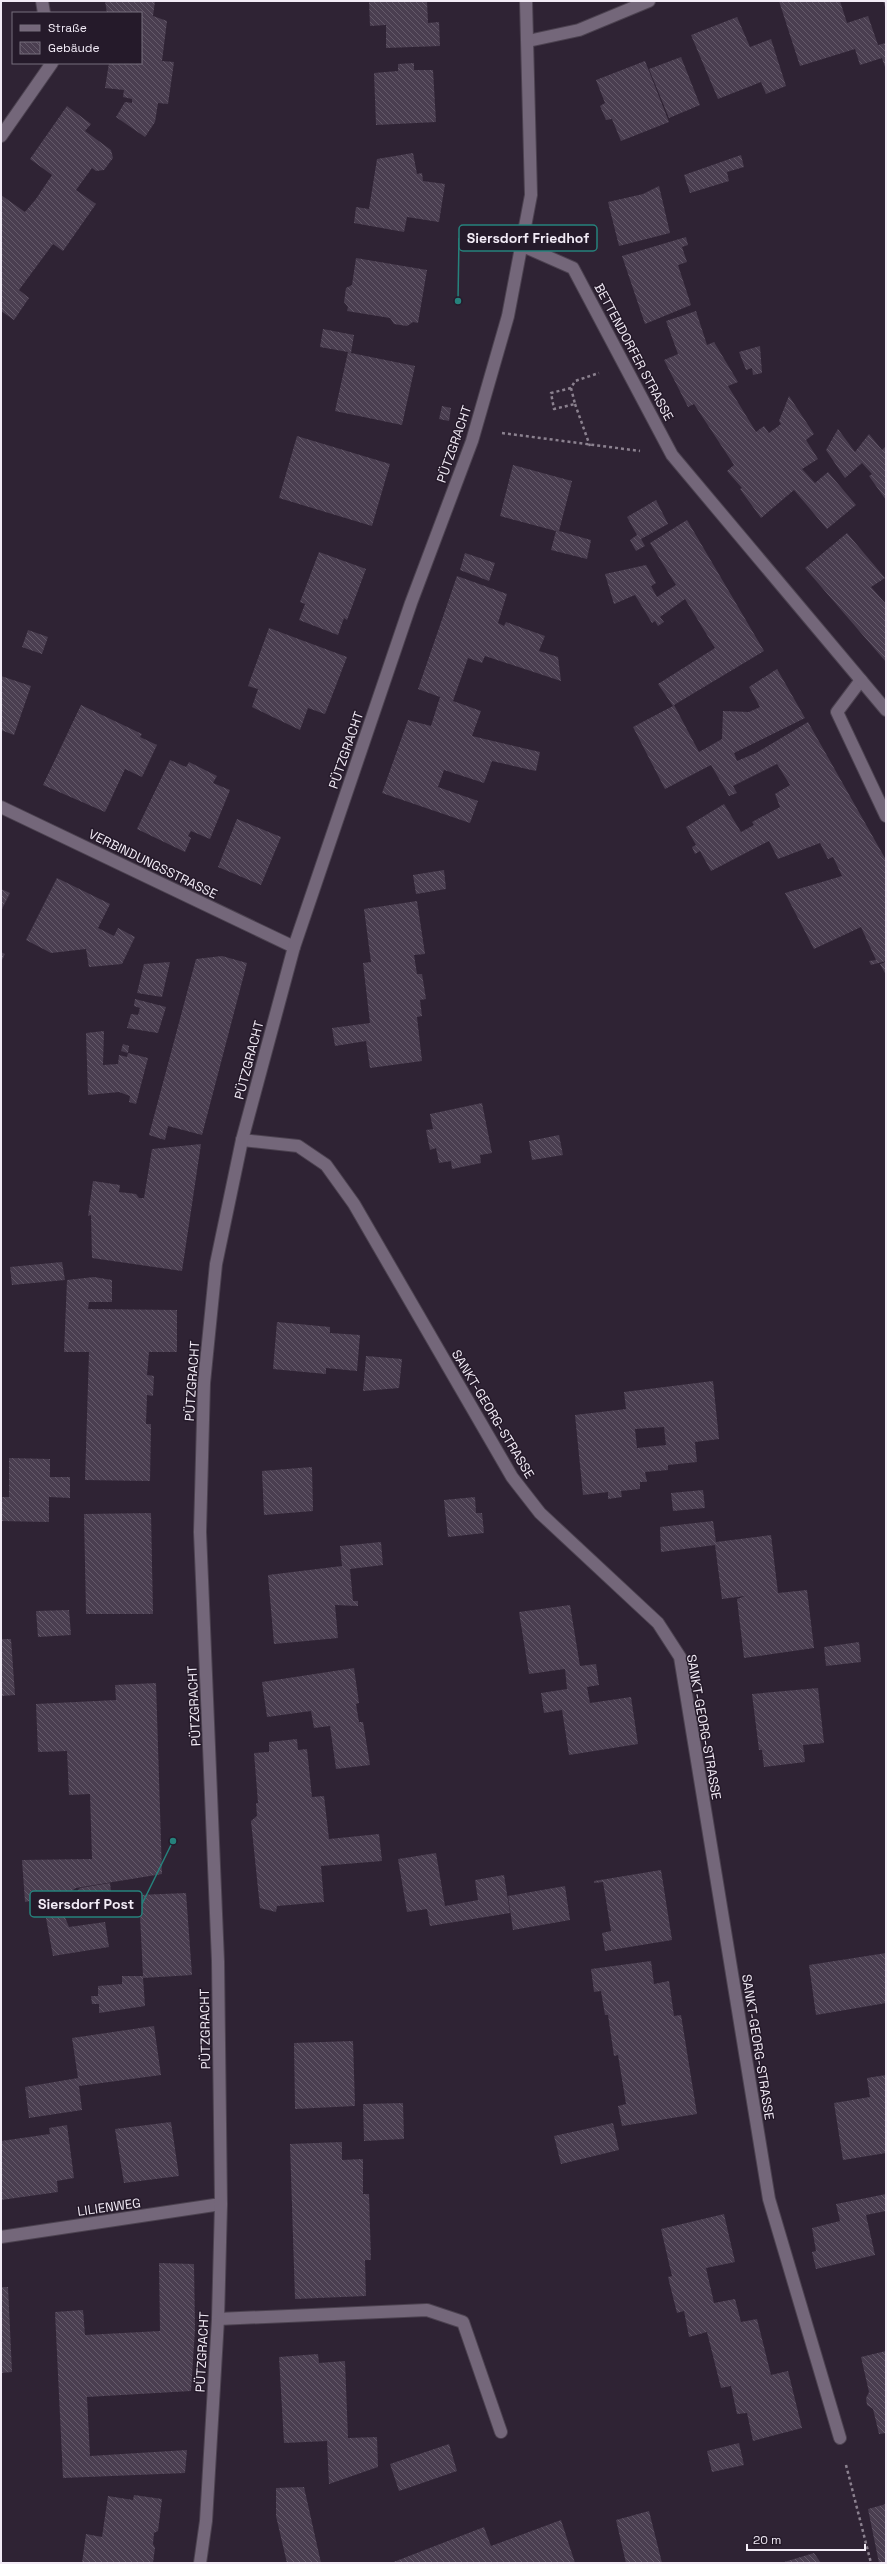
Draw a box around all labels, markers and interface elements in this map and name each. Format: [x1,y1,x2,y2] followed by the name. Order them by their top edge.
[12,12,142,64] legend
[48,20,87,36] text: Straße
[48,40,100,56] text: Gebäude
[459,225,597,251] callout: Siersdorf Friedhof
[467,229,589,247] text: Siersdorf Friedhof
[590,280,678,424] street label: BETTENDORFER STRASSE
[433,403,475,485] street label: PÜTZGRACHT
[325,709,367,791] street label: PÜTZGRACHT
[86,825,220,903] street label: VERBINDUNGSSTRASSE
[230,1018,268,1101] street label: PÜTZGRACHT
[181,1340,203,1422] street label: PÜTZGRACHT
[448,1346,538,1482] street label: SANKT-GEORG-STRASSE
[683,1653,725,1801] street label: SANKT-GEORG-STRASSE
[183,1665,205,1747] street label: PÜTZGRACHT
[30,1891,142,1917] callout: Siersdorf Post
[38,1895,134,1913] text: Siersdorf Post
[738,1973,778,2121] street label: SANKT-GEORG-STRASSE
[196,1988,214,2070] street label: PÜTZGRACHT
[76,2194,142,2220] street label: LILIENWEG
[191,2311,213,2393] street label: PÜTZGRACHT
[747,2526,865,2552] scale bar
[753,2532,781,2548] text: 20 m

